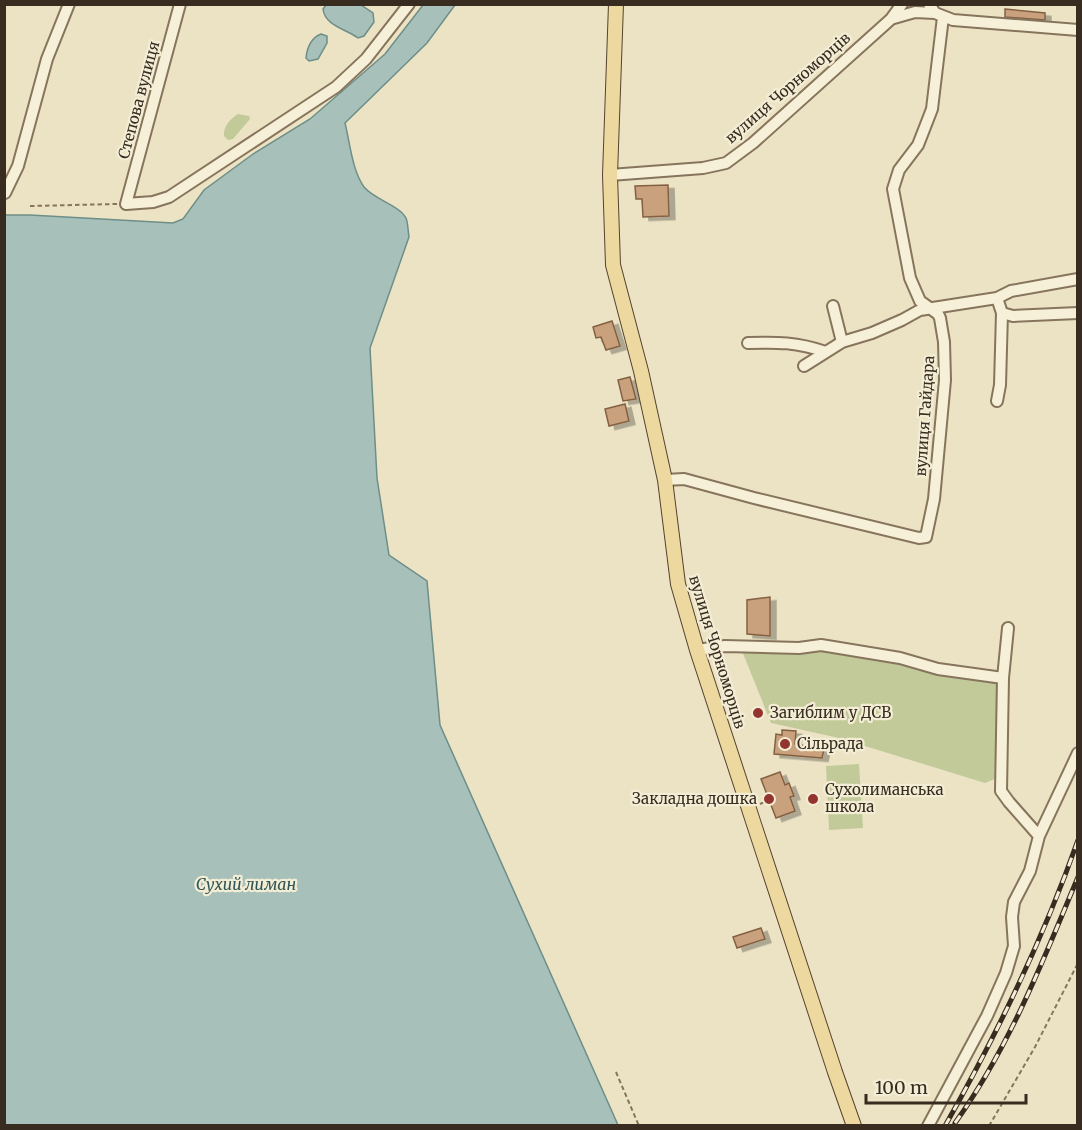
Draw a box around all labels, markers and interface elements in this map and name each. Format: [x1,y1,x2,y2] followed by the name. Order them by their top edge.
[721,28,854,147] street label: вулиця Чорноморців
[114,39,163,161] street label: Степова вулиця
[911,355,938,477] street label: вулиця Гайдара
[685,573,750,731] street label: вулиця Чорноморців
[770,703,891,722] place label: Загиблим у ДСВ
[751,706,765,720] marker: Загиблим у ДСВ
[797,734,864,753] place label: Сільрада
[778,737,792,751] marker: Сільрада
[825,780,943,816] place label: Сухолиманська школа
[632,789,757,808] place label: Закладна дошка
[762,792,776,806] marker: Закладна дошка
[806,792,820,806] marker: Сухолиманська школа
[196,874,296,894] water label: Сухий лиман
[866,1067,1026,1105] scale bar
[875,1076,928,1099] text: 100 m

